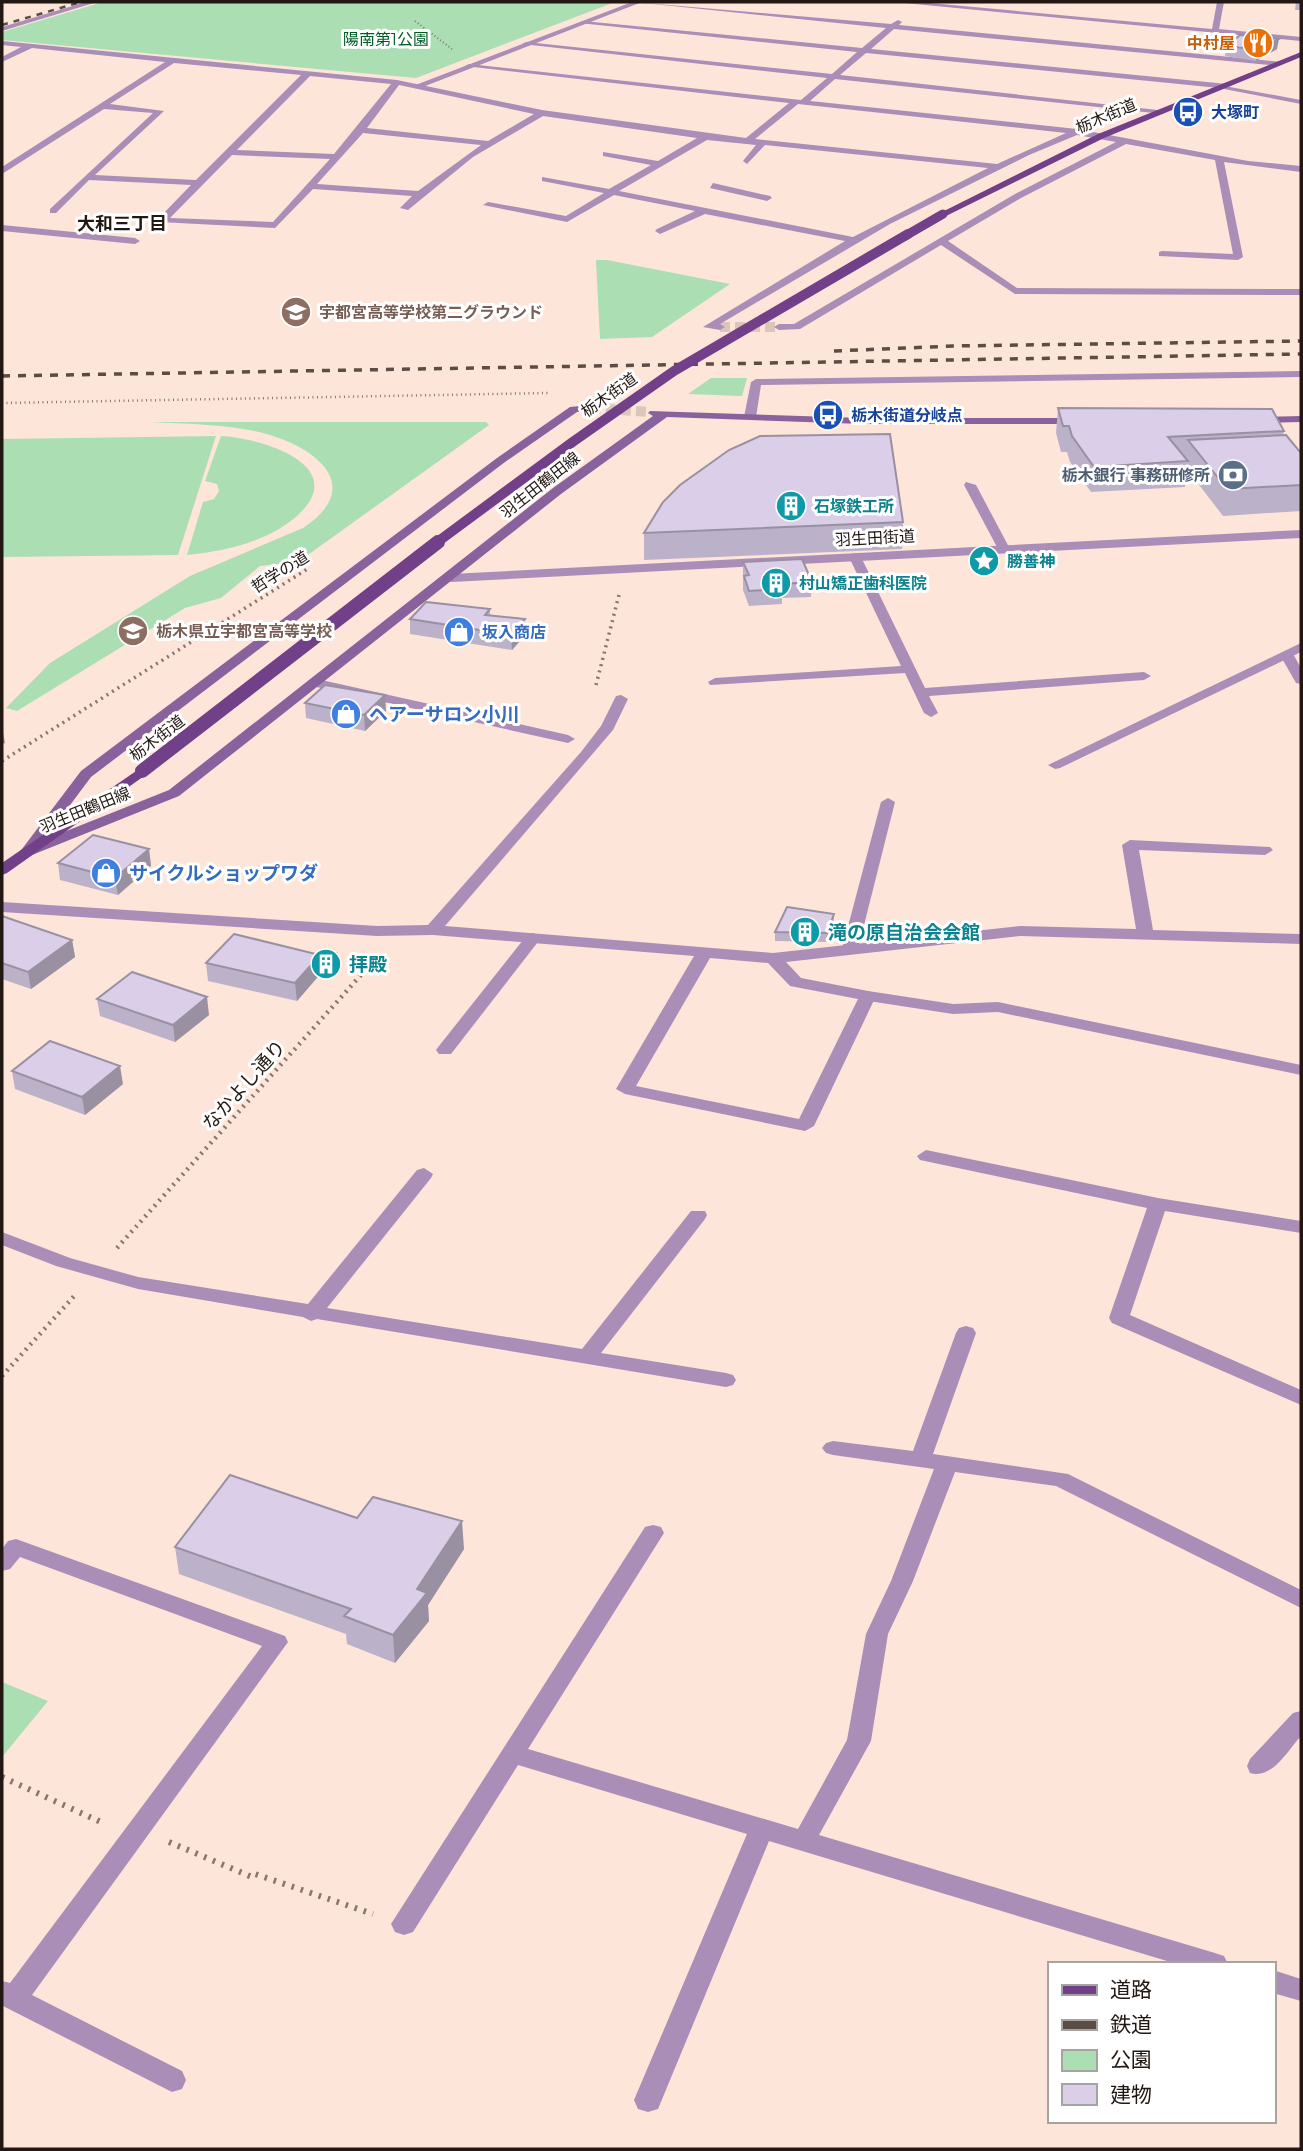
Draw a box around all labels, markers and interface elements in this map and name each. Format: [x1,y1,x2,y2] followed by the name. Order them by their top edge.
[1241,26,1275,60] restaurant icon: 中村屋
[343,30,429,49] park label: 陽南第1公園
[1187,34,1235,53] place label: 中村屋
[1073,95,1139,137] street label: 栃木街道
[1171,95,1205,129] bus stop icon: 大塚町
[1211,103,1259,122] place label: 大塚町
[77,213,167,235] district label: 大和三丁目
[279,295,313,329] school or university icon: 宇都宮高等学校第二グラウンド
[319,303,543,322] place label: 宇都宮高等学校第二グラウンド
[577,369,641,421] street label: 栃木街道
[811,398,845,432] bus stop icon: 栃木街道分岐点
[851,406,963,425] place label: 栃木街道分岐点
[496,448,584,522] street label: 羽生田鶴田線
[1216,458,1250,492] bank icon: 栃木銀行 事務研修所
[1061,466,1210,485] place label: 栃木銀行 事務研修所
[774,489,808,523] building icon: 石塚鉄工所
[814,497,894,516] place label: 石塚鉄工所
[835,526,915,550] street label: 羽生田街道
[967,544,1001,578] place icon: 勝善神
[248,547,312,597] street label: 哲学の道
[1007,552,1055,571] place label: 勝善神
[759,566,793,600] building icon: 村山矯正歯科医院
[799,574,927,593] place label: 村山矯正歯科医院
[116,614,150,648] school or university icon: 栃木県立宇都宮高等学校
[442,615,476,649] shop icon: 坂入商店
[156,622,332,641] place label: 栃木県立宇都宮高等学校
[482,623,546,642] place label: 坂入商店
[329,697,363,731] shop icon: ヘアーサロン小川
[369,703,519,726] place label: ヘアーサロン小川
[126,711,188,765] street label: 栃木街道
[37,783,133,837] street label: 羽生田鶴田線
[89,856,123,890] shop icon: サイクルショップワダ
[129,862,318,885] place label: サイクルショップワダ
[788,915,822,949] building icon: 滝の原自治会会館
[828,921,980,944] place label: 滝の原自治会会館
[309,947,343,981] building icon: 拝殿
[349,953,387,976] place label: 拝殿
[198,1035,290,1135] street label: なかよし通り
[1048,1962,1275,2123] legend
[1110,1977,1152,2002] text: 道路
[1110,2012,1152,2037] text: 鉄道
[1110,2047,1152,2072] text: 公園
[1110,2082,1152,2107] text: 建物

